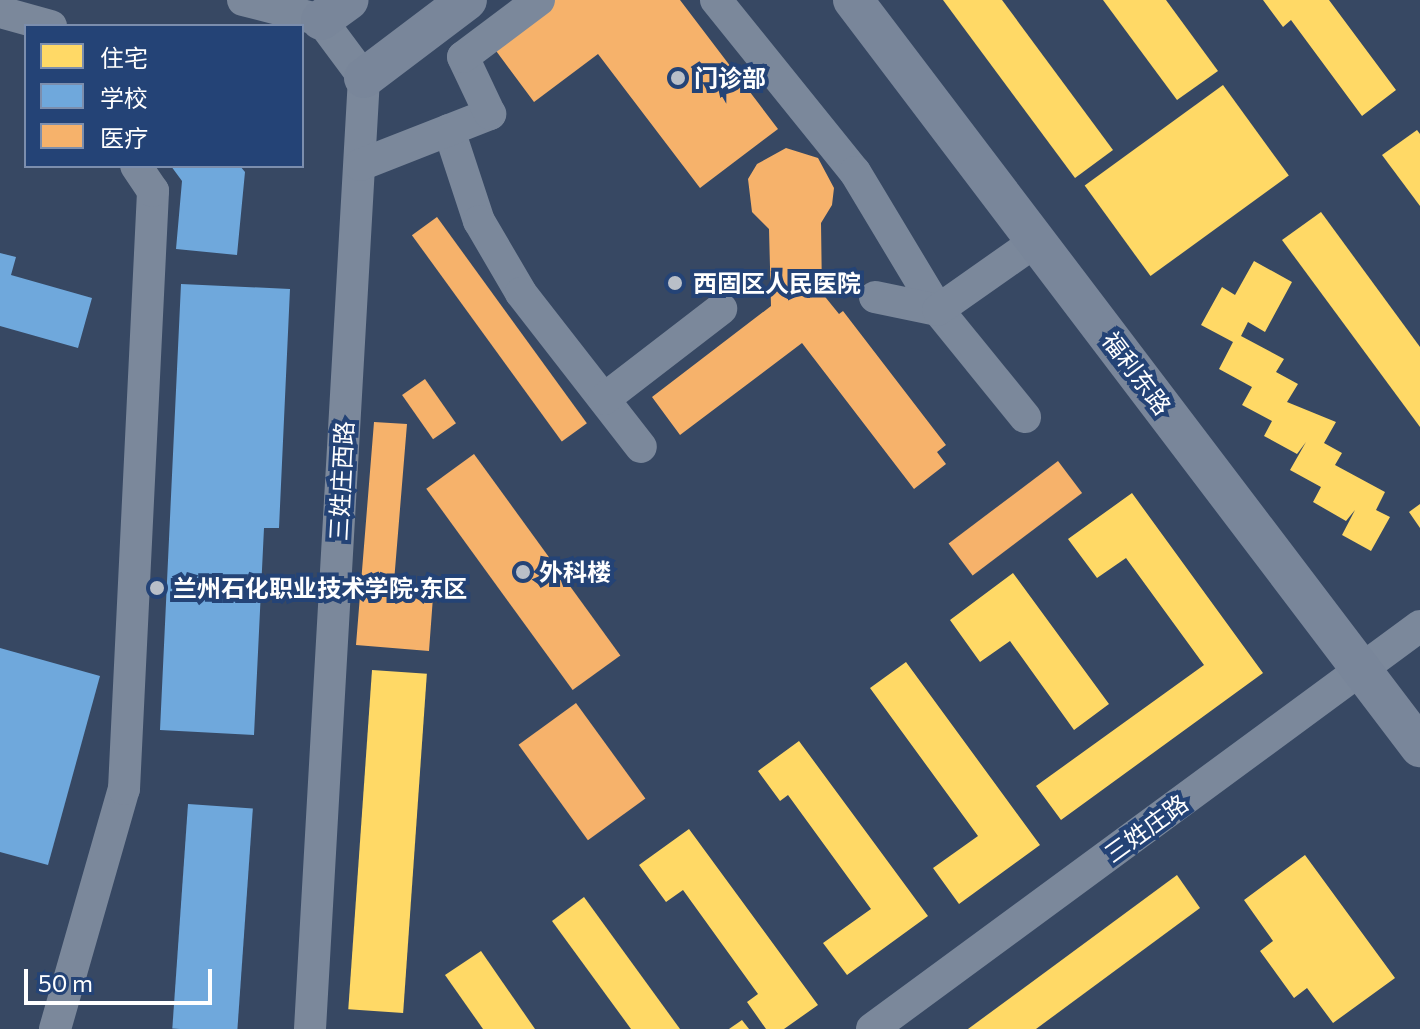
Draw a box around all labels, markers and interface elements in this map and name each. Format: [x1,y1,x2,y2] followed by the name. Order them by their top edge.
[24,24,304,168] legend
[100,43,148,72] text: 住宅
[694,64,766,92] place label: 门诊部
[669,69,687,87] marker: 门诊部
[100,83,148,112] text: 学校
[100,123,148,152] text: 医疗
[693,269,861,297] place label: 西固区人民医院
[664,272,686,294] marker: 西固区人民医院
[1097,326,1177,420] street label: 福利东路
[323,420,359,542] street label: 三姓庄西路
[539,558,611,586] place label: 外科楼
[514,563,532,581] marker: 外科楼
[173,574,467,602] place label: 兰州石化职业技术学院·东区
[148,579,166,597] marker: 兰州石化职业技术学院·东区
[1099,788,1193,868] street label: 三姓庄路
[28,953,216,1003] scale bar
[38,968,93,997] text: 50 m

